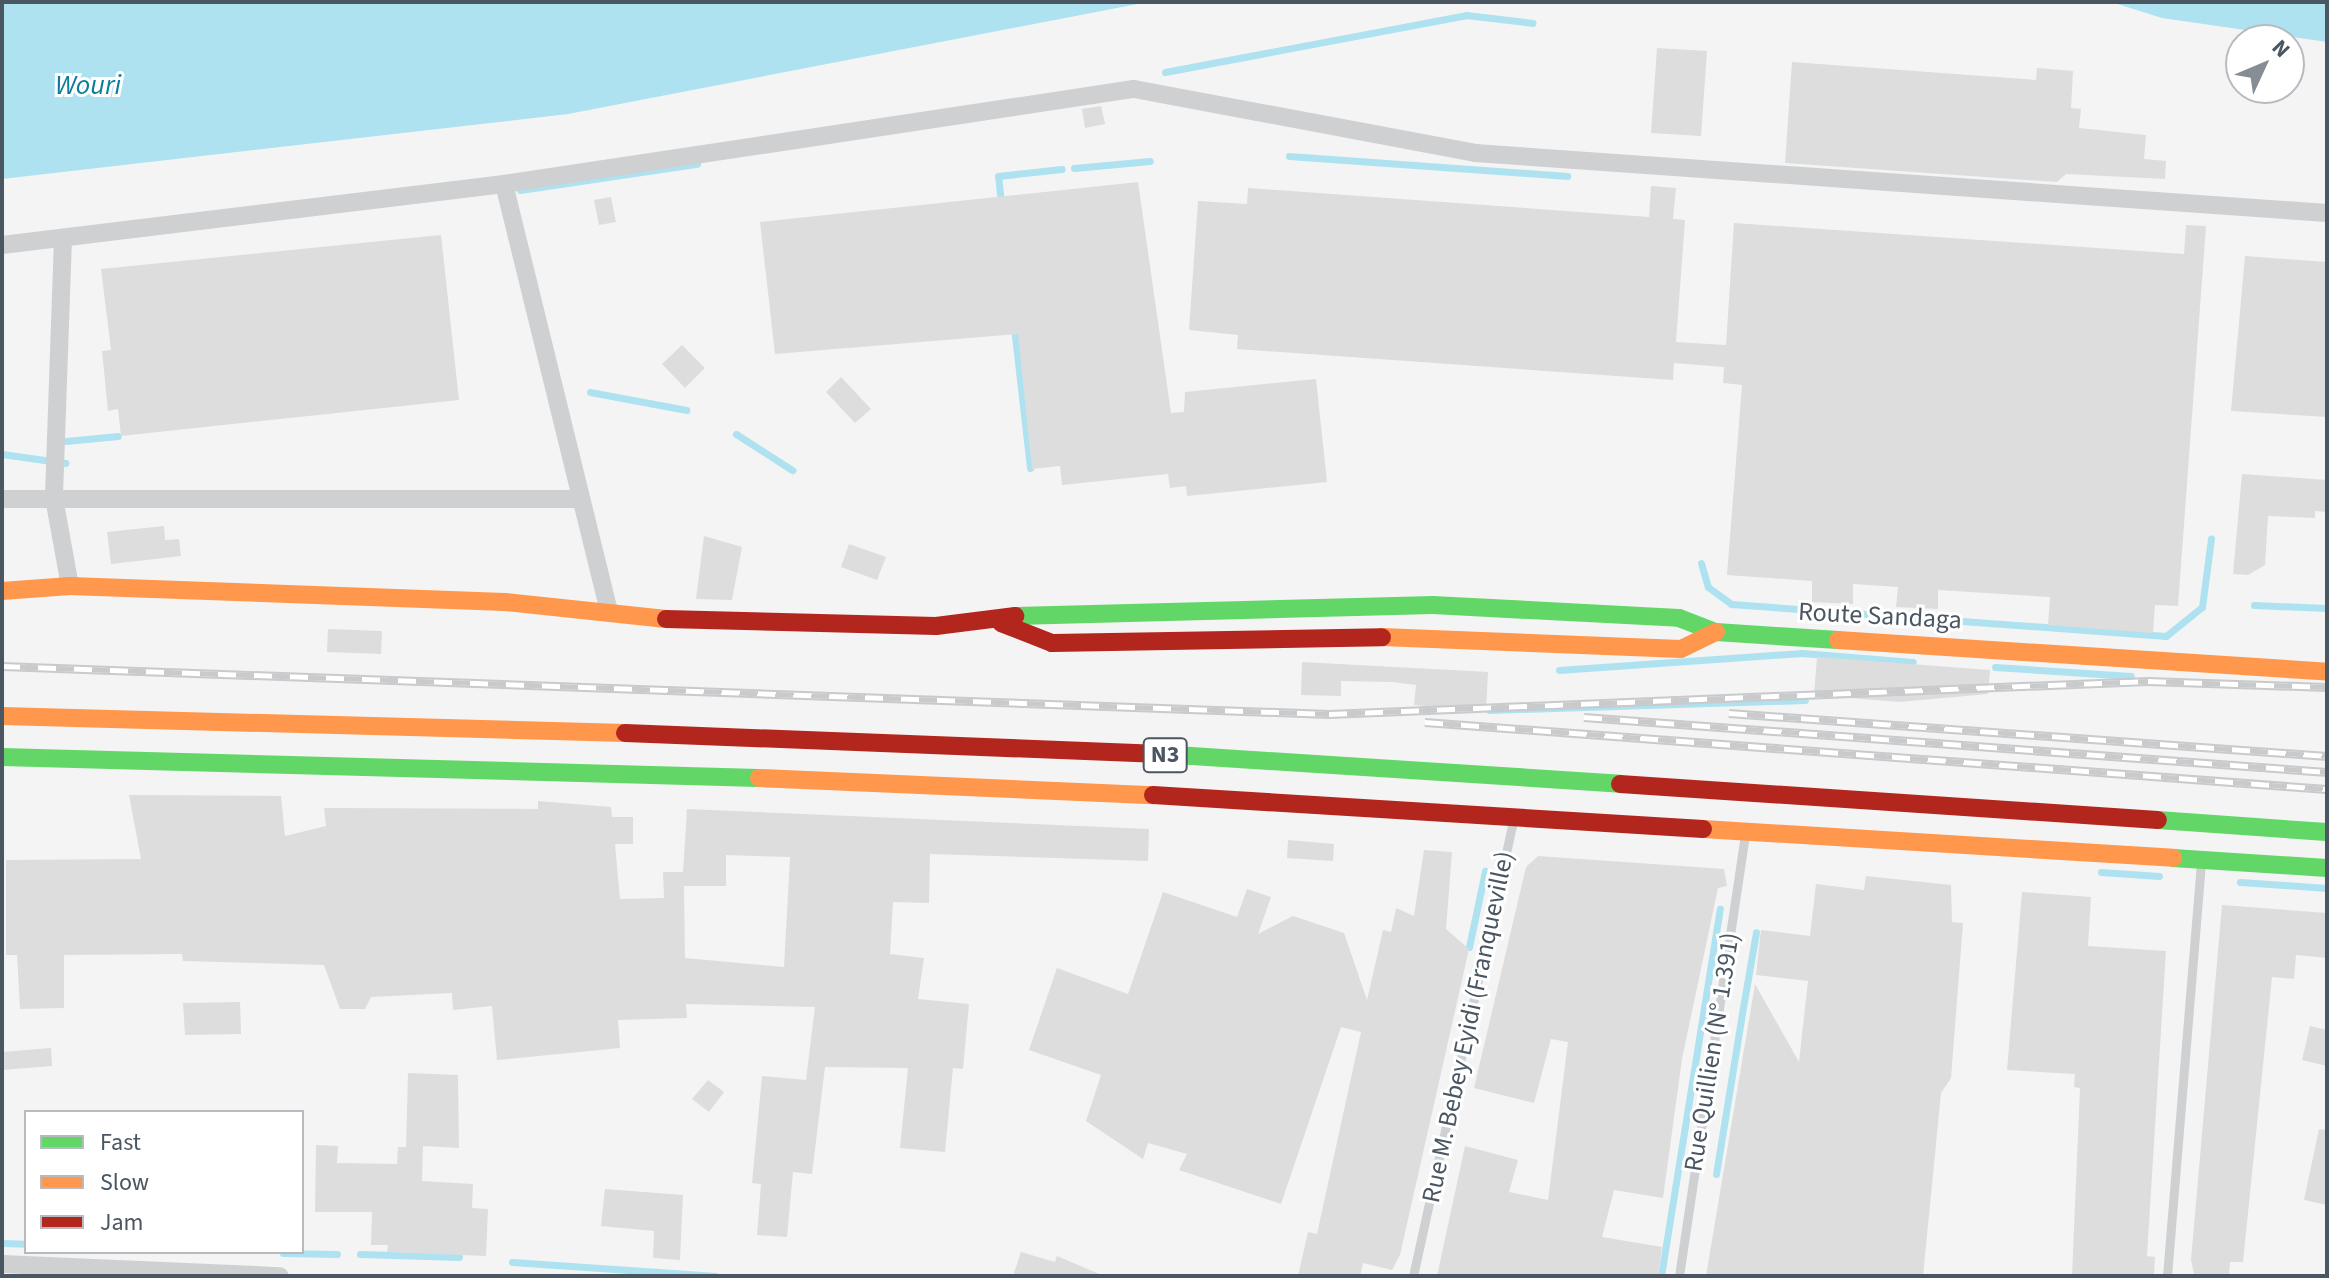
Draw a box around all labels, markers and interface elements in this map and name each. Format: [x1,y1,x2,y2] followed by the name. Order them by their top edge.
[2225,24,2305,104] north arrow
[2264,32,2297,65] text: N
[55,68,121,102] water label: Wouri
[1797,596,1963,636] street label: Route Sandaga
[1141,735,1189,775] road number: N3
[1415,848,1521,1206] street label: Rue M. Bebey Eyidi (Franqueville)
[1678,930,1746,1174] street label: Rue Quillien (N° 1.391)
[24,1110,304,1254] legend
[100,1125,141,1160] text: Fast
[100,1165,149,1200] text: Slow
[100,1205,144,1240] text: Jam

